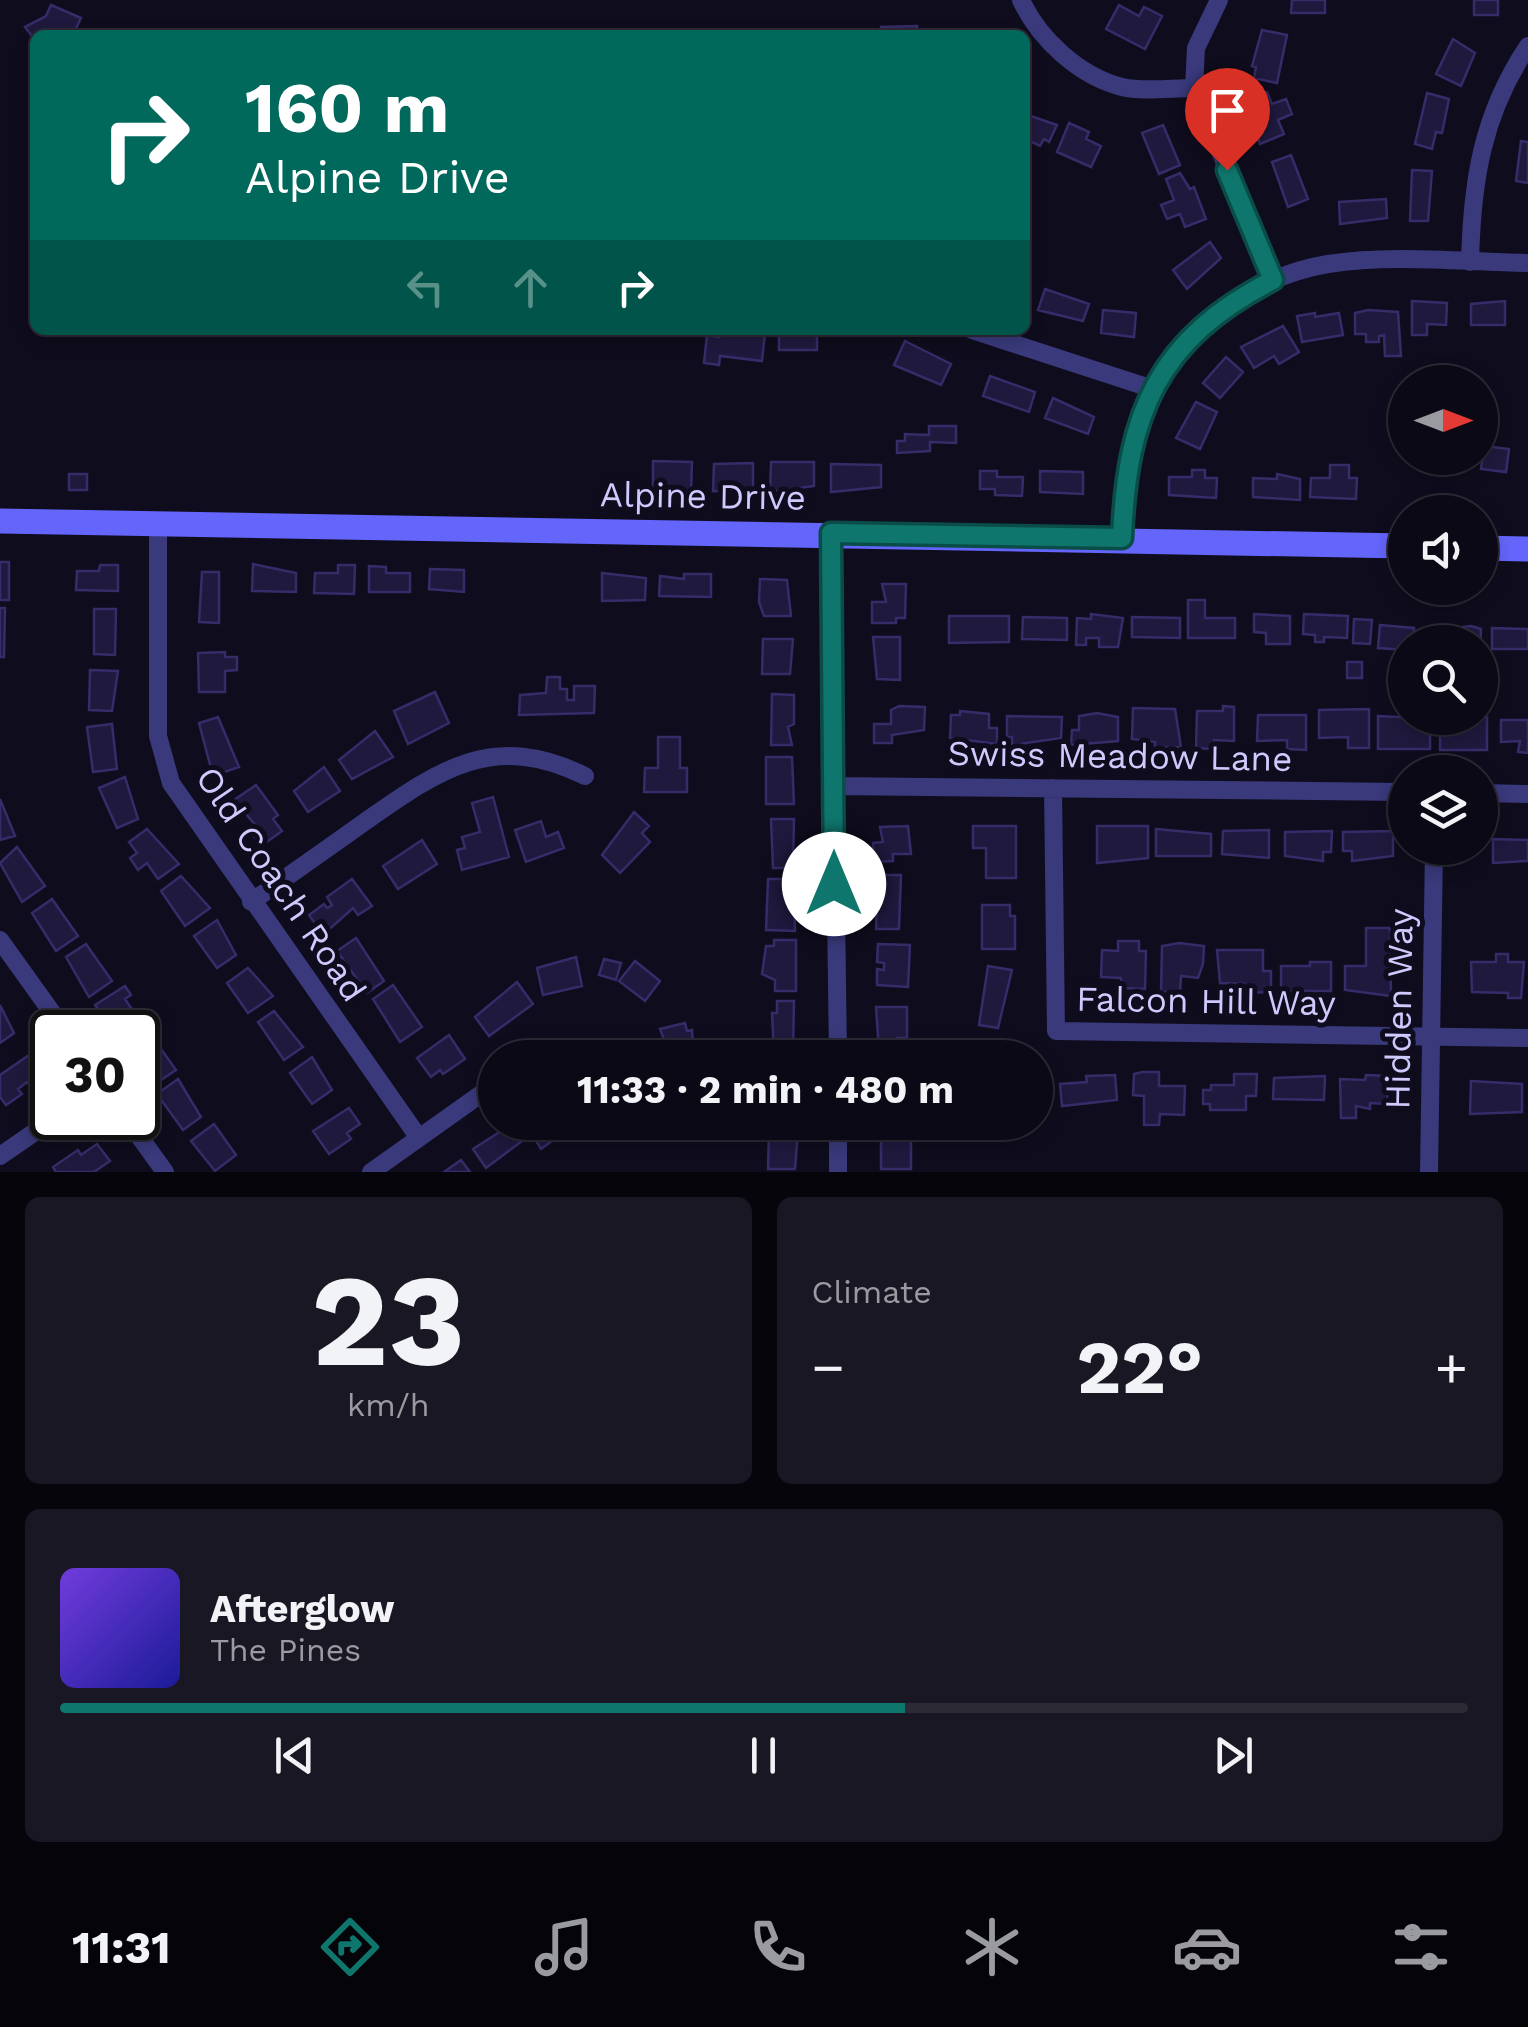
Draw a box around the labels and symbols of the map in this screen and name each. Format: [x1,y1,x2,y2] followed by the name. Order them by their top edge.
[1185,68,1270,171] pin
[1388,365,1498,475] north arrow
[600,473,806,519] street label: Alpine Drive
[947,732,1293,780] street label: Swiss Meadow Lane
[187,759,375,1009] street label: Old Coach Road
[782,832,886,936] position arrow
[1376,908,1422,1110] street label: Hidden Way
[1076,978,1336,1024] street label: Falcon Hill Way
[30,1010,160,1140] speed limit sign: 30

